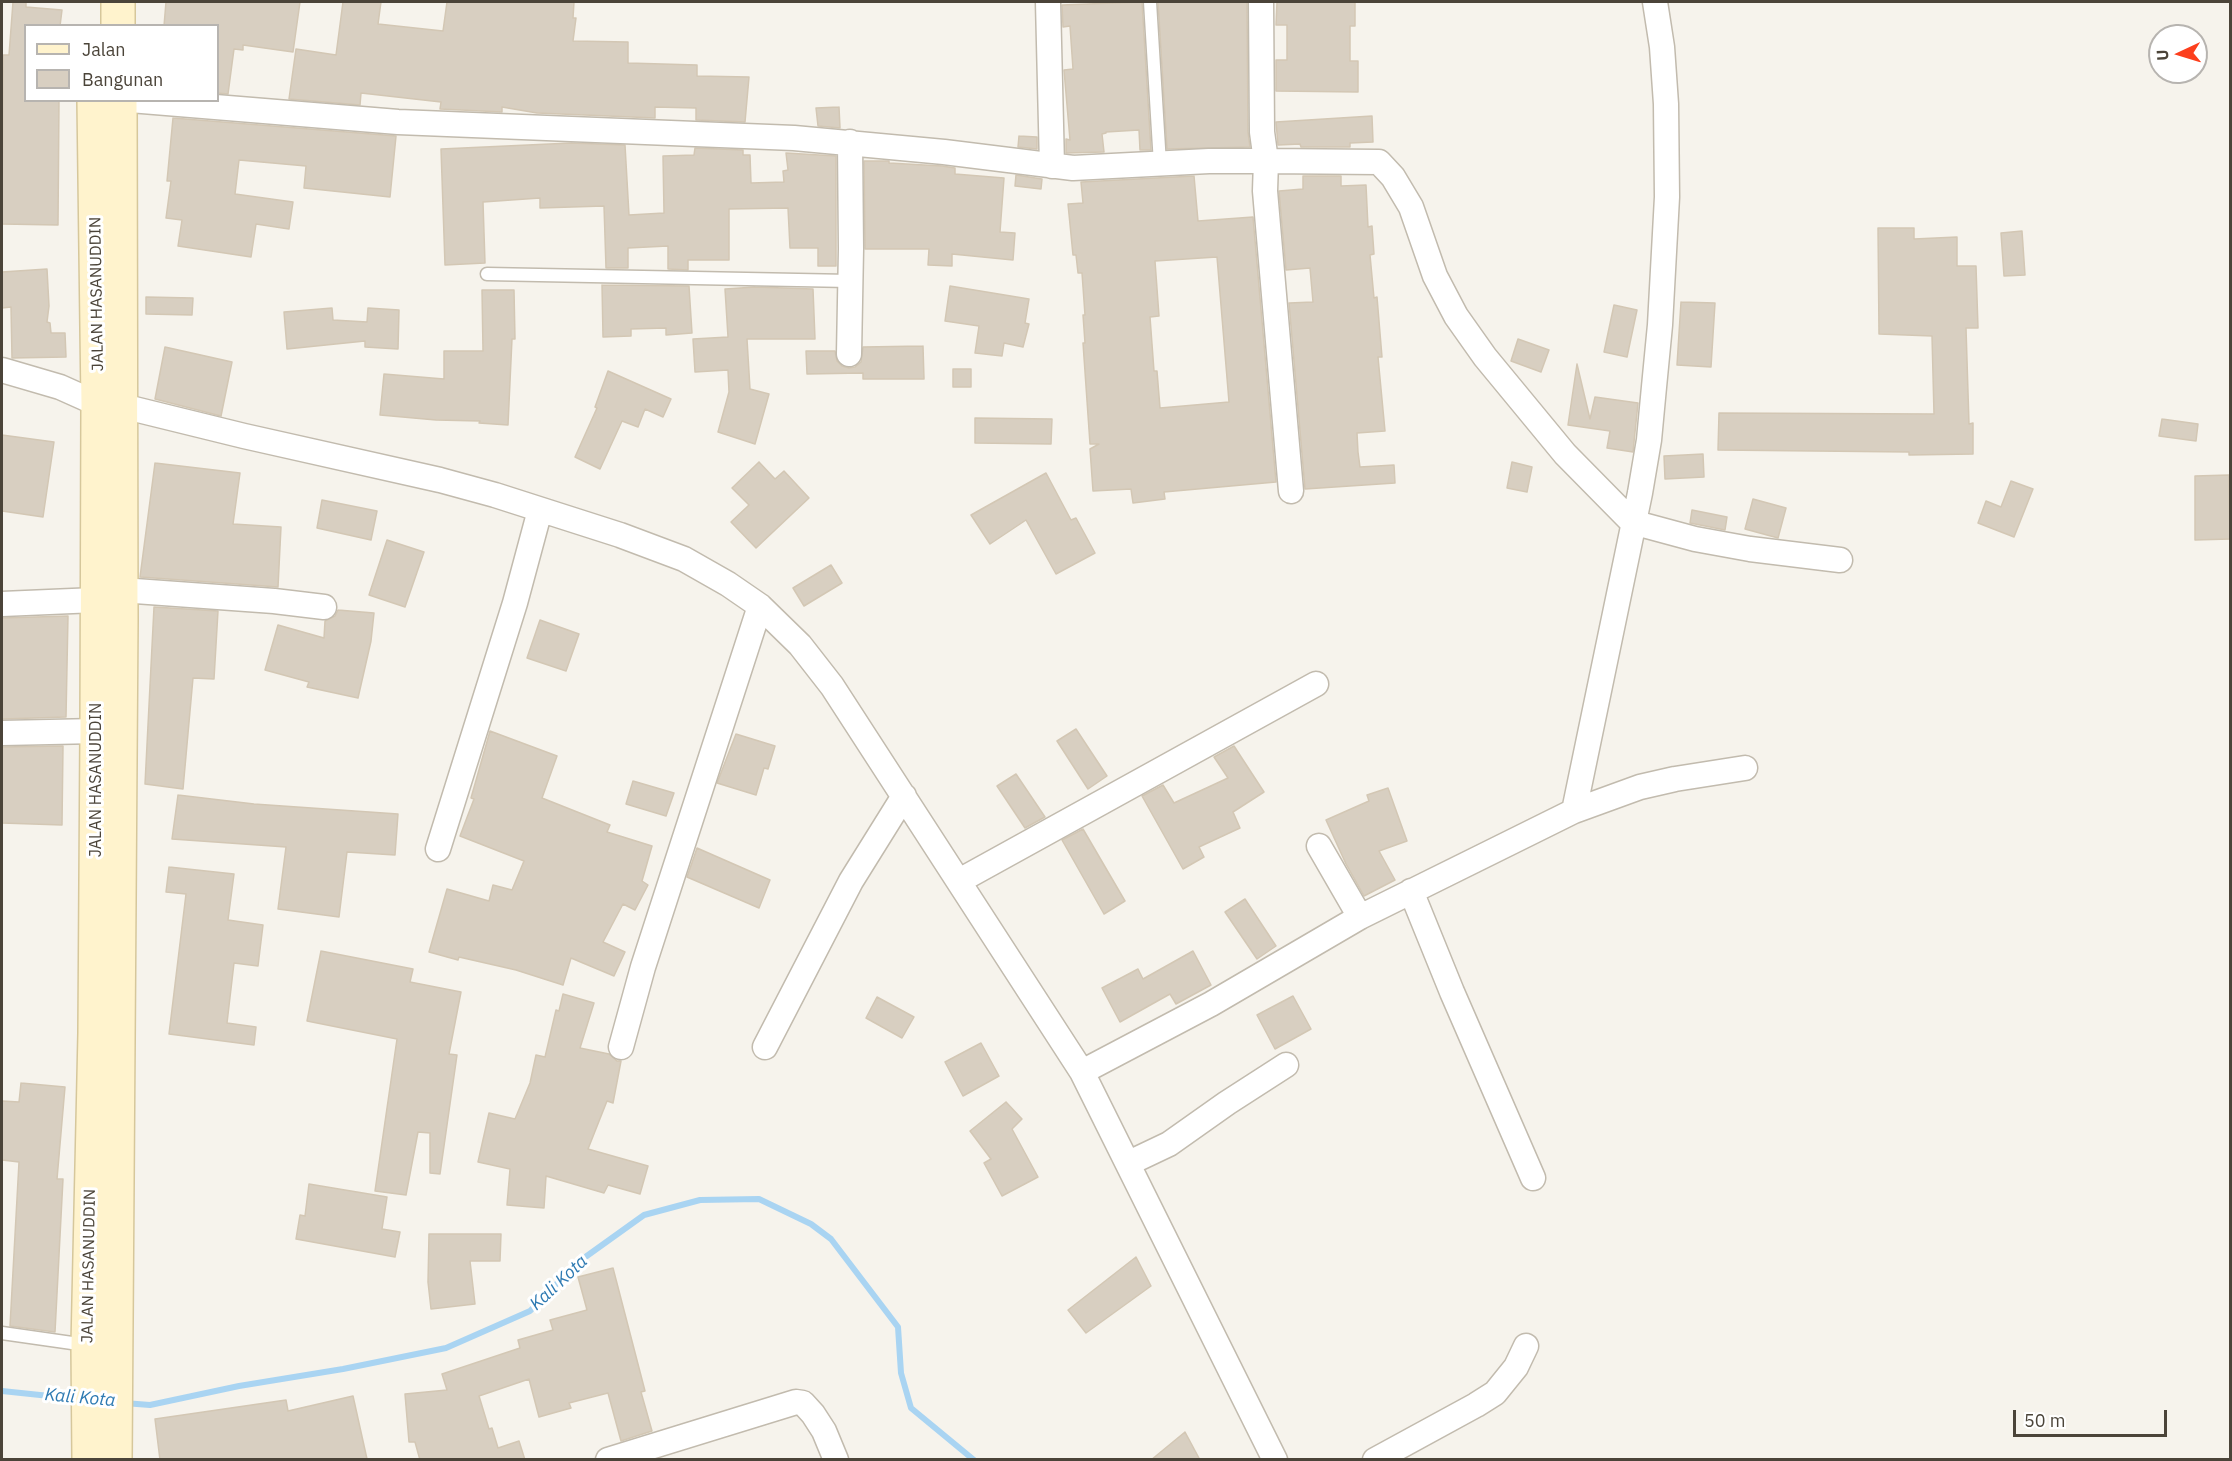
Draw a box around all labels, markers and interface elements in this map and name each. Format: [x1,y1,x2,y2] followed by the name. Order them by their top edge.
[24,24,219,102] legend
[2148,24,2208,84] north arrow
[82,38,126,61] text: Jalan
[2152,49,2172,61] text: U
[82,68,163,91] text: Bangunan
[86,217,108,371] street label: JALAN HASANUDDIN
[86,703,106,857] street label: JALAN HASANUDDIN
[78,1189,100,1343] street label: JALAN HASANUDDIN
[526,1251,592,1315] water label: Kali Kota
[44,1384,116,1412] water label: Kali Kota
[2016,1398,2170,1436] scale bar
[2024,1409,2066,1432] text: 50 m

